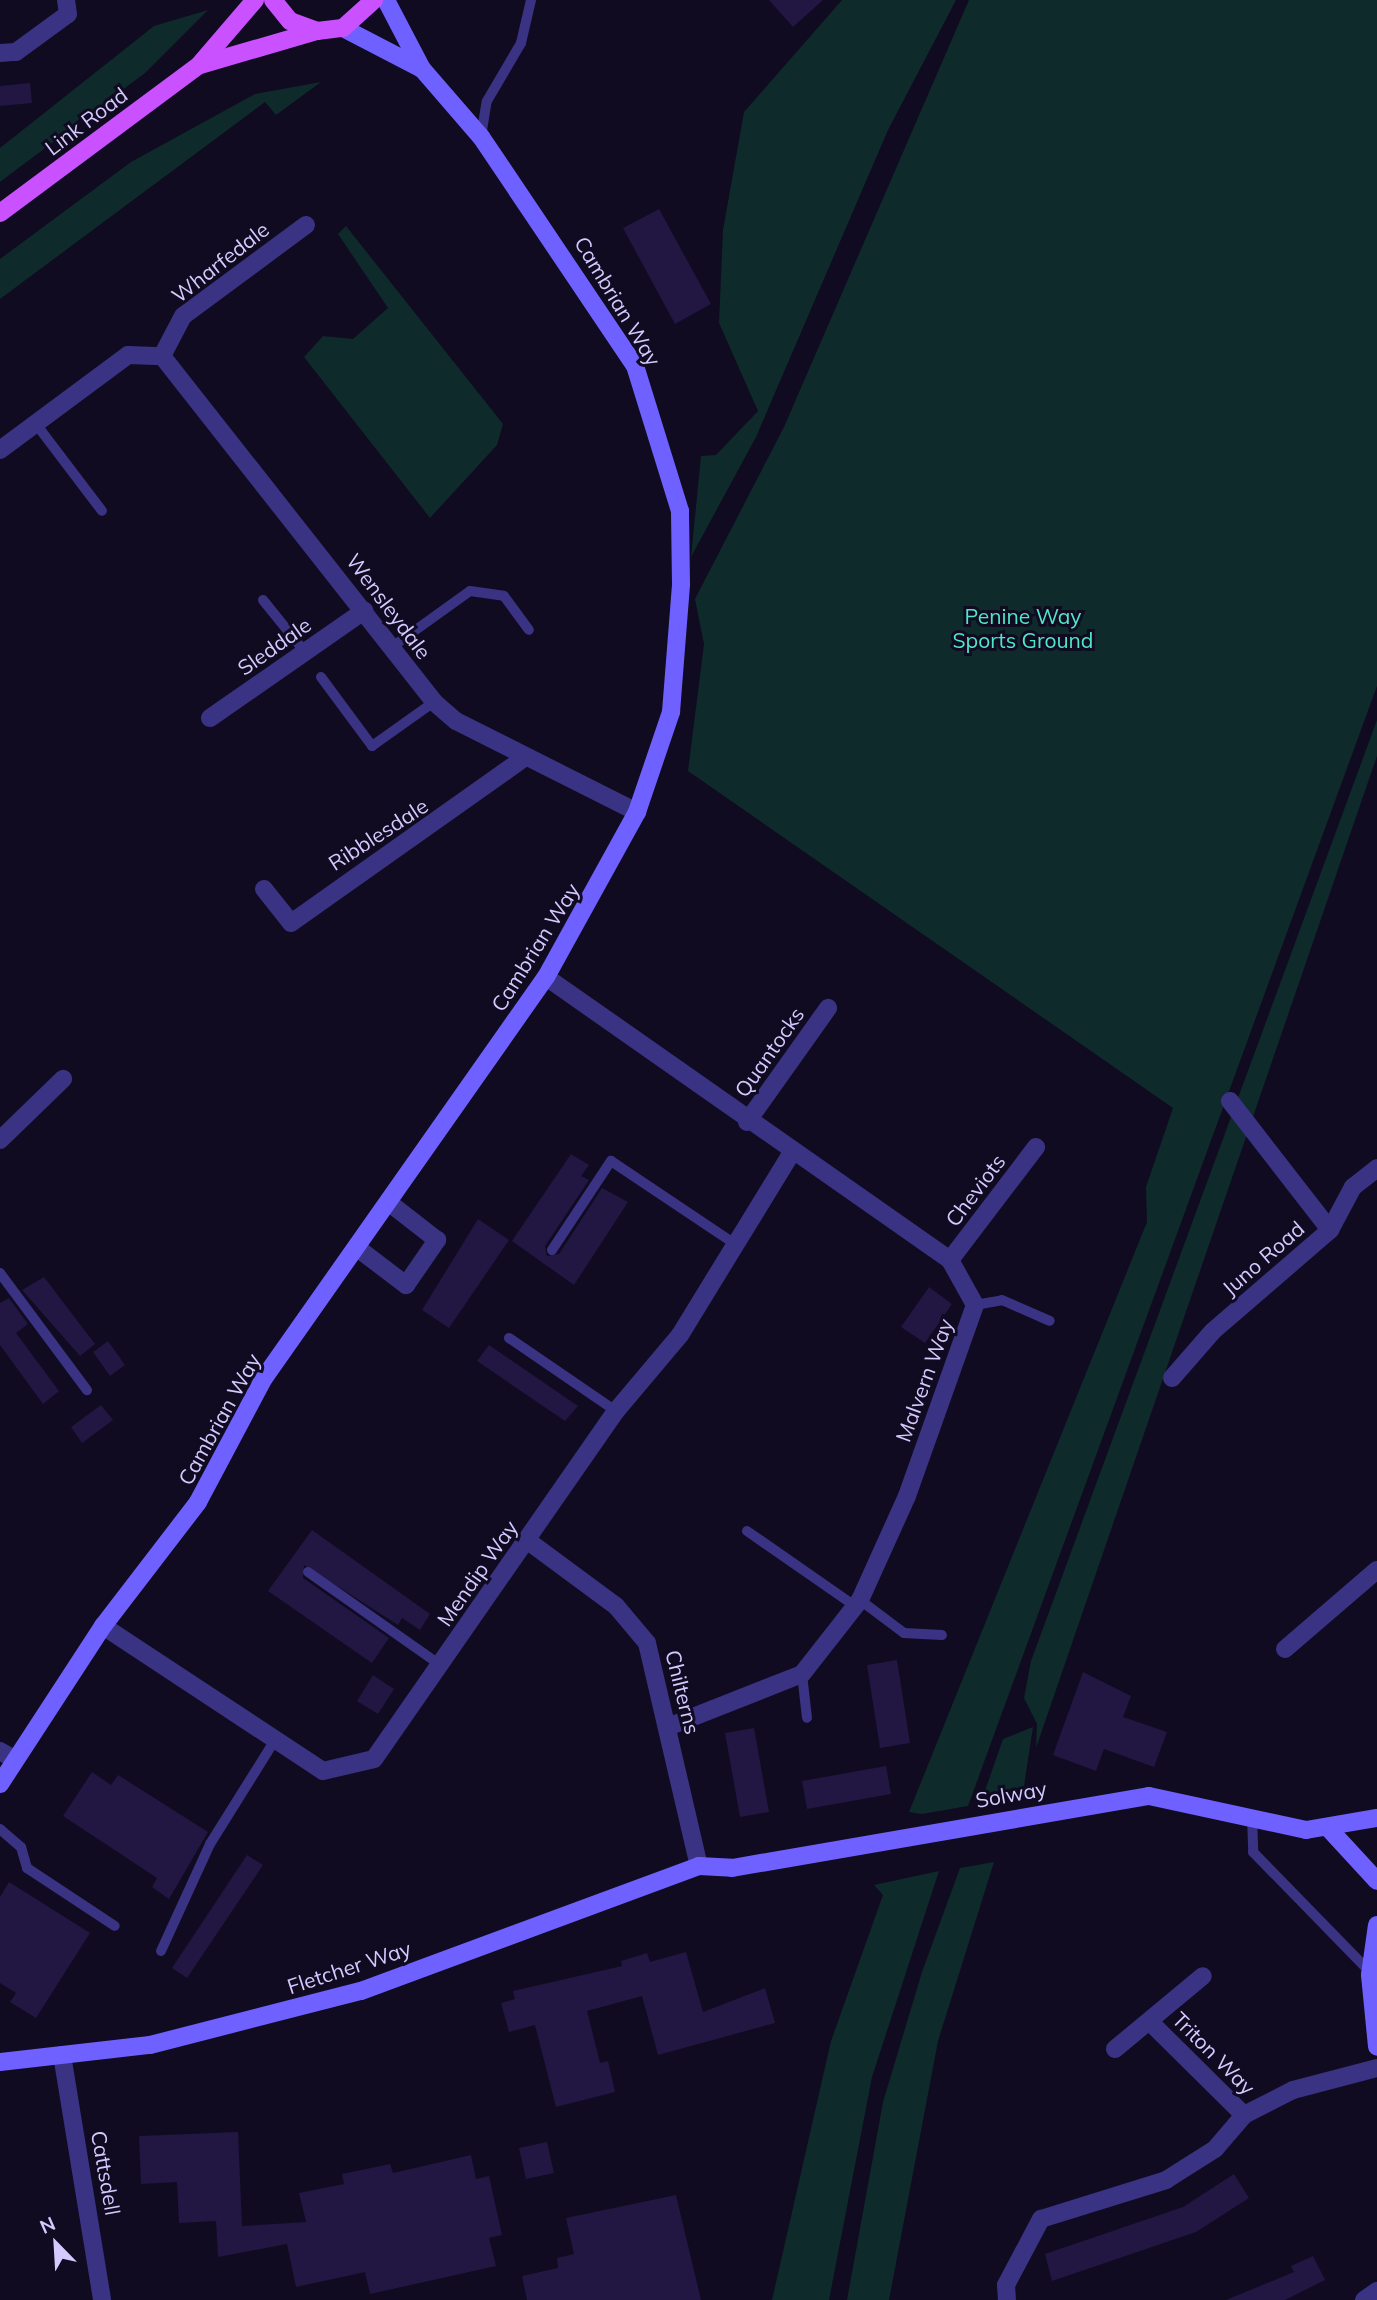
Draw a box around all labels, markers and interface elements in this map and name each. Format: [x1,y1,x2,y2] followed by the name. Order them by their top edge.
[40,82,132,160] street label: Link Road
[166,216,274,308] street label: Wharfedale
[569,232,667,370] street label: Cambrian Way
[341,548,437,664] street label: Wensleydale
[953,603,1093,653] park label: Penine Way Sports Ground
[232,612,316,680] street label: Sleddale
[324,793,432,875] street label: Ribblesdale
[486,878,584,1016] street label: Cambrian Way
[729,1002,809,1102] street label: Quantocks
[940,1149,1010,1231] street label: Cheviots
[1217,1216,1309,1300] street label: Juno Road
[890,1315,958,1445] street label: Malvern Way
[172,1349,266,1489] street label: Cambrian Way
[431,1515,523,1631] street label: Mendip Way
[660,1647,706,1737] street label: Chilterns
[973,1775,1049,1813] street label: Solway
[284,1935,414,1999] street label: Fletcher Way
[1167,2006,1261,2100] street label: Triton Way
[86,2129,126,2217] street label: Cattsdell
[21,2209,91,2279] north arrow
[36,2211,59,2239] text: N

